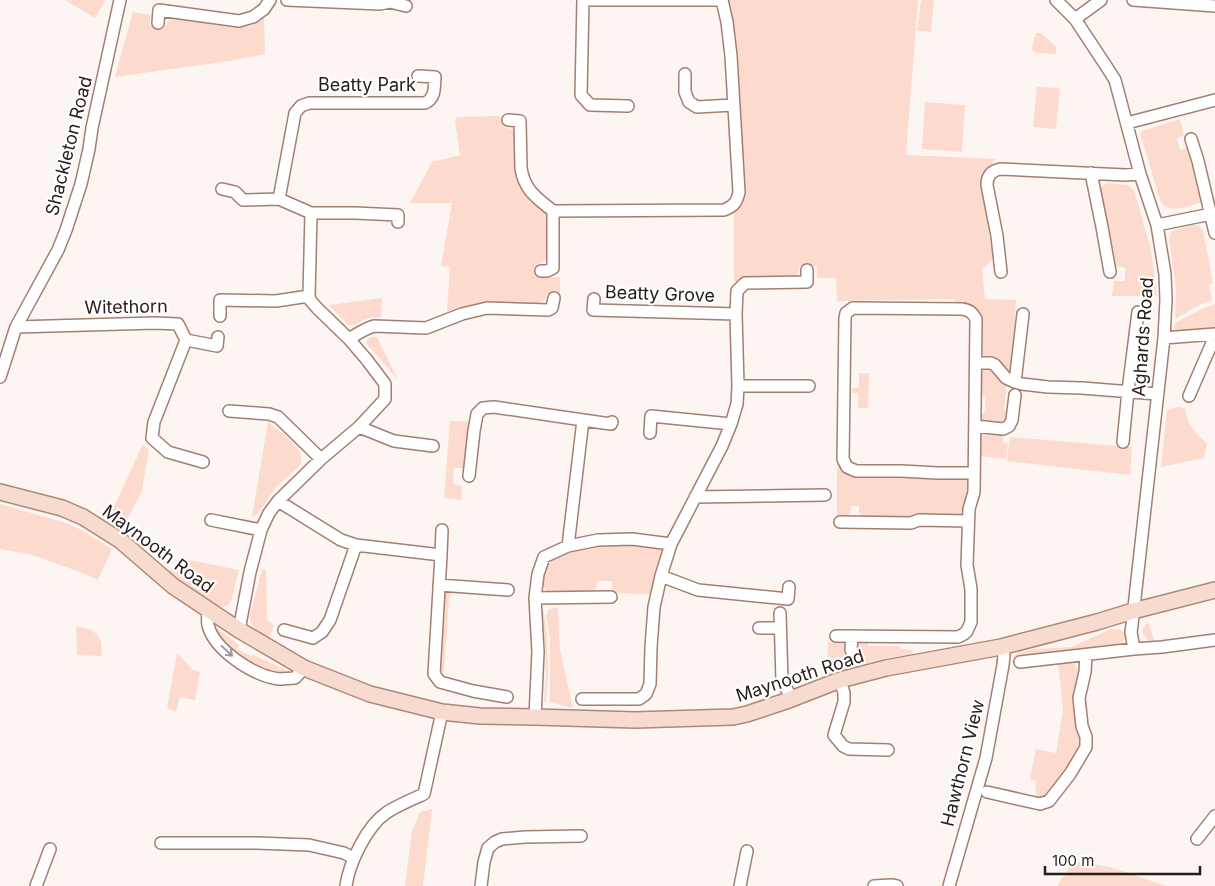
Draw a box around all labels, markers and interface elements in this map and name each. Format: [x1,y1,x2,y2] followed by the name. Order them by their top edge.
[41,74,96,218] street label: Shackleton Road
[318,74,416,95] street label: Beatty Park
[1128,277,1157,397] street label: Aghards Road
[605,281,715,306] street label: Beatty Grove
[84,295,168,318] street label: Witethorn
[99,500,218,597] street label: Maynooth Road
[221,645,233,657] one-way arrow
[733,645,867,706] street label: Maynooth Road
[937,697,988,828] street label: Hawthorn View
[1045,844,1200,876] scale bar
[1052,851,1094,870] text: 100 m

